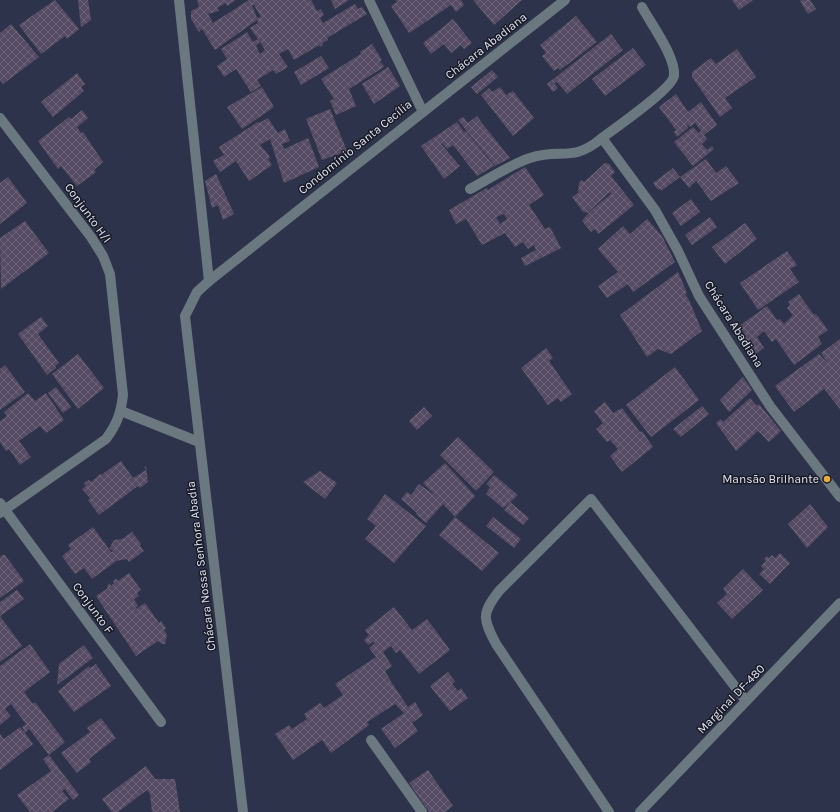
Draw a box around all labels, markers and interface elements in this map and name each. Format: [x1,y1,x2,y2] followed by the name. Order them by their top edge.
[442,10,530,82] street label: Chácara Abadiana
[296,97,414,197] street label: Condomínio Santa Cecília
[62,181,114,245] street label: Conjunto H/I
[702,278,766,370] street label: Chácara Abadiana
[722,472,819,486] place label: Mansão Brilhante
[822,474,832,484] marker: Mansão Brilhante
[184,480,218,652] street label: Chácara Nossa Senhora Abadia
[70,580,116,636] street label: Conjunto F
[694,661,768,737] street label: Marginal DF-480

